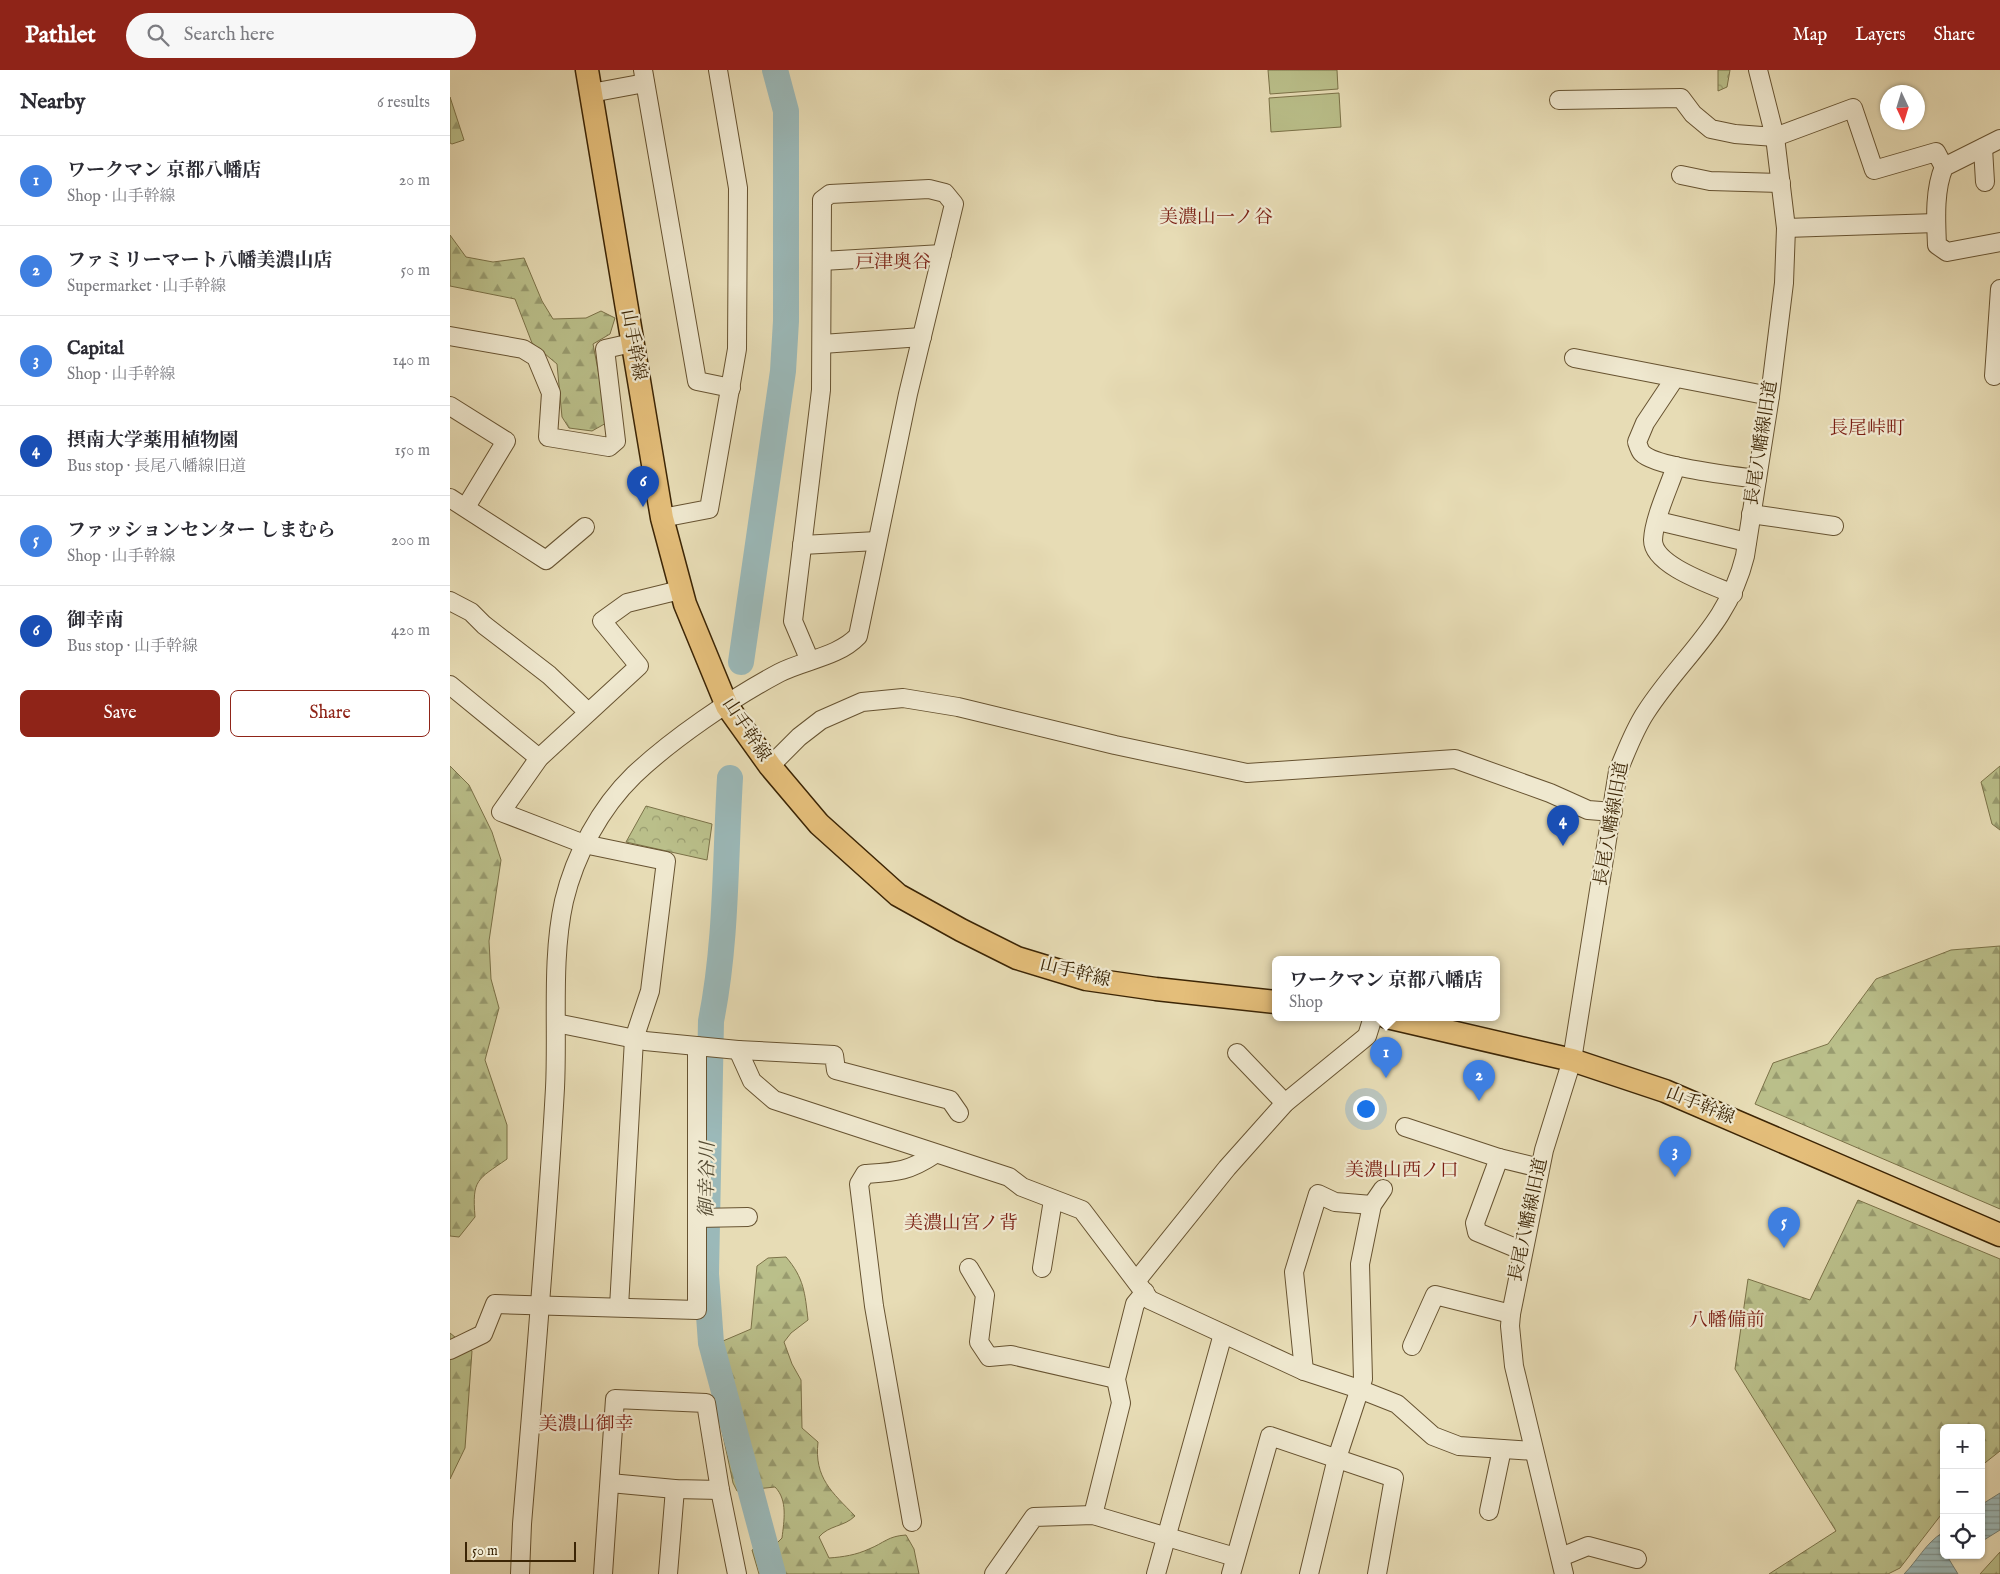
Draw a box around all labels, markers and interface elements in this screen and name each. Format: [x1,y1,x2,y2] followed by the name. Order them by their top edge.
[126,13,476,58] search box
[25,20,96,51] text: Pathlet
[144,21,172,49] icon: search
[184,23,274,47] text: Search here
[1793,24,1827,47] text: Map
[1855,24,1906,47] text: Layers
[1934,24,1975,47] text: Share
[1880,85,1925,130] north arrow
[20,89,85,116] text: Nearby
[377,93,430,113] text: 6 results
[67,159,261,183] text: ワークマン 京都八幡店
[33,171,39,191] text: 1
[399,171,430,191] text: 20 m
[67,187,175,207] text: Shop · 山手幹線
[1159,206,1273,230] district label: 美濃山一ノ谷
[67,249,333,273] text: ファミリーマート八幡美濃山店
[855,251,931,275] district label: 戸津奥谷
[32,261,40,281] text: 2
[401,261,430,281] text: 50 m
[67,277,226,297] text: Supermarket · 山手幹線
[615,308,651,382] street label: 山手幹線
[67,337,124,361] text: Capital
[33,351,39,371] text: 3
[392,351,430,371] text: 140 m
[67,365,175,385] text: Shop · 山手幹線
[1741,379,1783,507] street label: 長尾八幡線旧道
[1829,417,1905,441] district label: 長尾峠町
[67,429,238,453] text: 摂南大学薬用植物園
[32,441,40,461] text: 4
[395,441,430,461] text: 150 m
[67,457,246,477] text: Bus stop · 長尾八幡線旧道
[627,466,659,507] pin: 6
[67,519,336,543] text: ファッションセンター しまむら
[33,531,39,551] text: 5
[391,531,430,551] text: 200 m
[67,547,175,567] text: Shop · 山手幹線
[67,609,124,633] text: 御幸南
[33,621,39,641] text: 6
[391,621,430,641] text: 420 m
[67,637,198,657] text: Bus stop · 山手幹線
[20,690,220,737] button: Save
[230,690,430,737] button: Share
[717,694,775,766] street label: 山手幹線
[1590,760,1634,888] street label: 長尾八幡線旧道
[1547,805,1579,846] pin: 4
[1037,953,1113,993] street label: 山手幹線
[1272,956,1500,1021] popup
[1289,969,1483,993] text: ワークマン 京都八幡店
[1289,993,1323,1013] text: Shop
[1370,1037,1402,1078] pin: 1
[1463,1060,1495,1101] pin: 2
[1662,1082,1738,1130] street label: 山手幹線
[1353,1096,1379,1122] your location
[1659,1136,1691,1177] pin: 3
[695,1140,721,1218] water label: 御幸谷川
[1505,1156,1553,1284] street label: 長尾八幡線旧道
[1345,1159,1459,1183] district label: 美濃山西ノ口
[1768,1207,1800,1248] pin: 5
[904,1212,1018,1236] district label: 美濃山宮ノ背
[1689,1309,1765,1333] district label: 八幡備前
[538,1413,634,1437] district label: 美濃山御幸
[1940,1424,1985,1559] map controls
[1940,1424,1985,1469] button: +
[1940,1469,1985,1514] button: −
[1940,1514,1985,1559] button: locate
[465,1539,576,1562] scale bar
[472,1542,498,1560] text: 50 m

